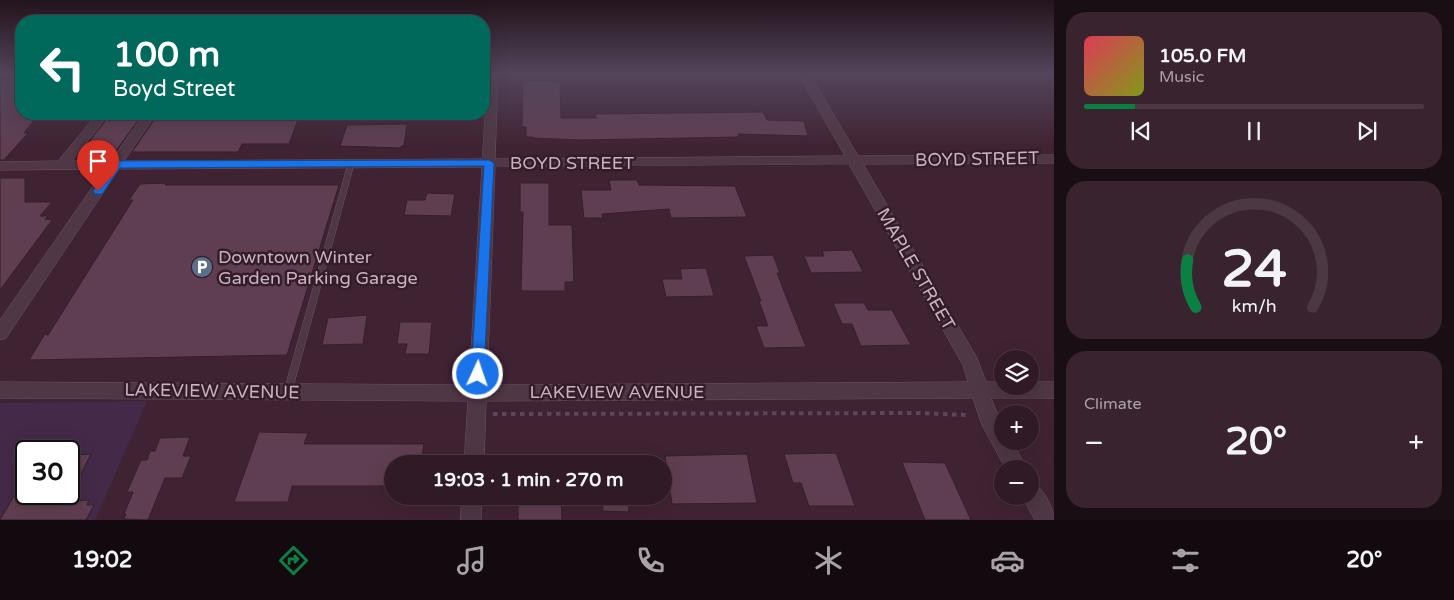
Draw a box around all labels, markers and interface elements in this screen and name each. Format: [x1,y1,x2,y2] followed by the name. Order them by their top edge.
[113,34,220,76] text: 100 m
[30,35,95,100] icon: left
[1159,45,1246,67] text: 105.0 FM
[1159,67,1204,87] text: Music
[113,76,236,102] text: Boyd Street
[1127,117,1155,145] icon: previous
[1240,117,1268,145] icon: pause
[1353,117,1381,145] icon: next
[77,140,119,191] pin
[84,147,112,175] icon: arrive
[915,147,1039,171] street label: BOYD STREET
[510,152,634,174] street label: BOYD STREET
[872,204,960,334] street label: MAPLE STREET
[1221,238,1287,301] text: 24
[218,246,418,289] place label: Downtown Winter Garden Parking Garage
[190,255,214,279] parking icon: Downtown Winter Garden Parking Garage
[1232,296,1276,317] text: km/h
[451,347,503,399] position arrow
[994,350,1039,505] map controls
[994,350,1039,395] button: layers
[124,378,300,404] street label: LAKEVIEW AVENUE
[529,381,705,403] street label: LAKEVIEW AVENUE
[1084,394,1142,414] text: Climate
[994,405,1039,450] button: +
[1225,419,1287,465] text: 20°
[1084,426,1104,460] text: −
[1408,426,1424,460] text: +
[15,440,80,505] speed limit sign: 30
[994,460,1039,505] button: −
[432,469,624,491] text: 19:03 · 1 min · 270 m
[276,543,311,578] icon: directions
[454,543,489,578] icon: music
[633,543,668,578] icon: phone
[811,543,846,578] icon: climate
[990,543,1025,578] icon: car
[1168,543,1203,578] icon: filters
[72,547,133,573] text: 19:02
[1346,547,1382,573] text: 20°

